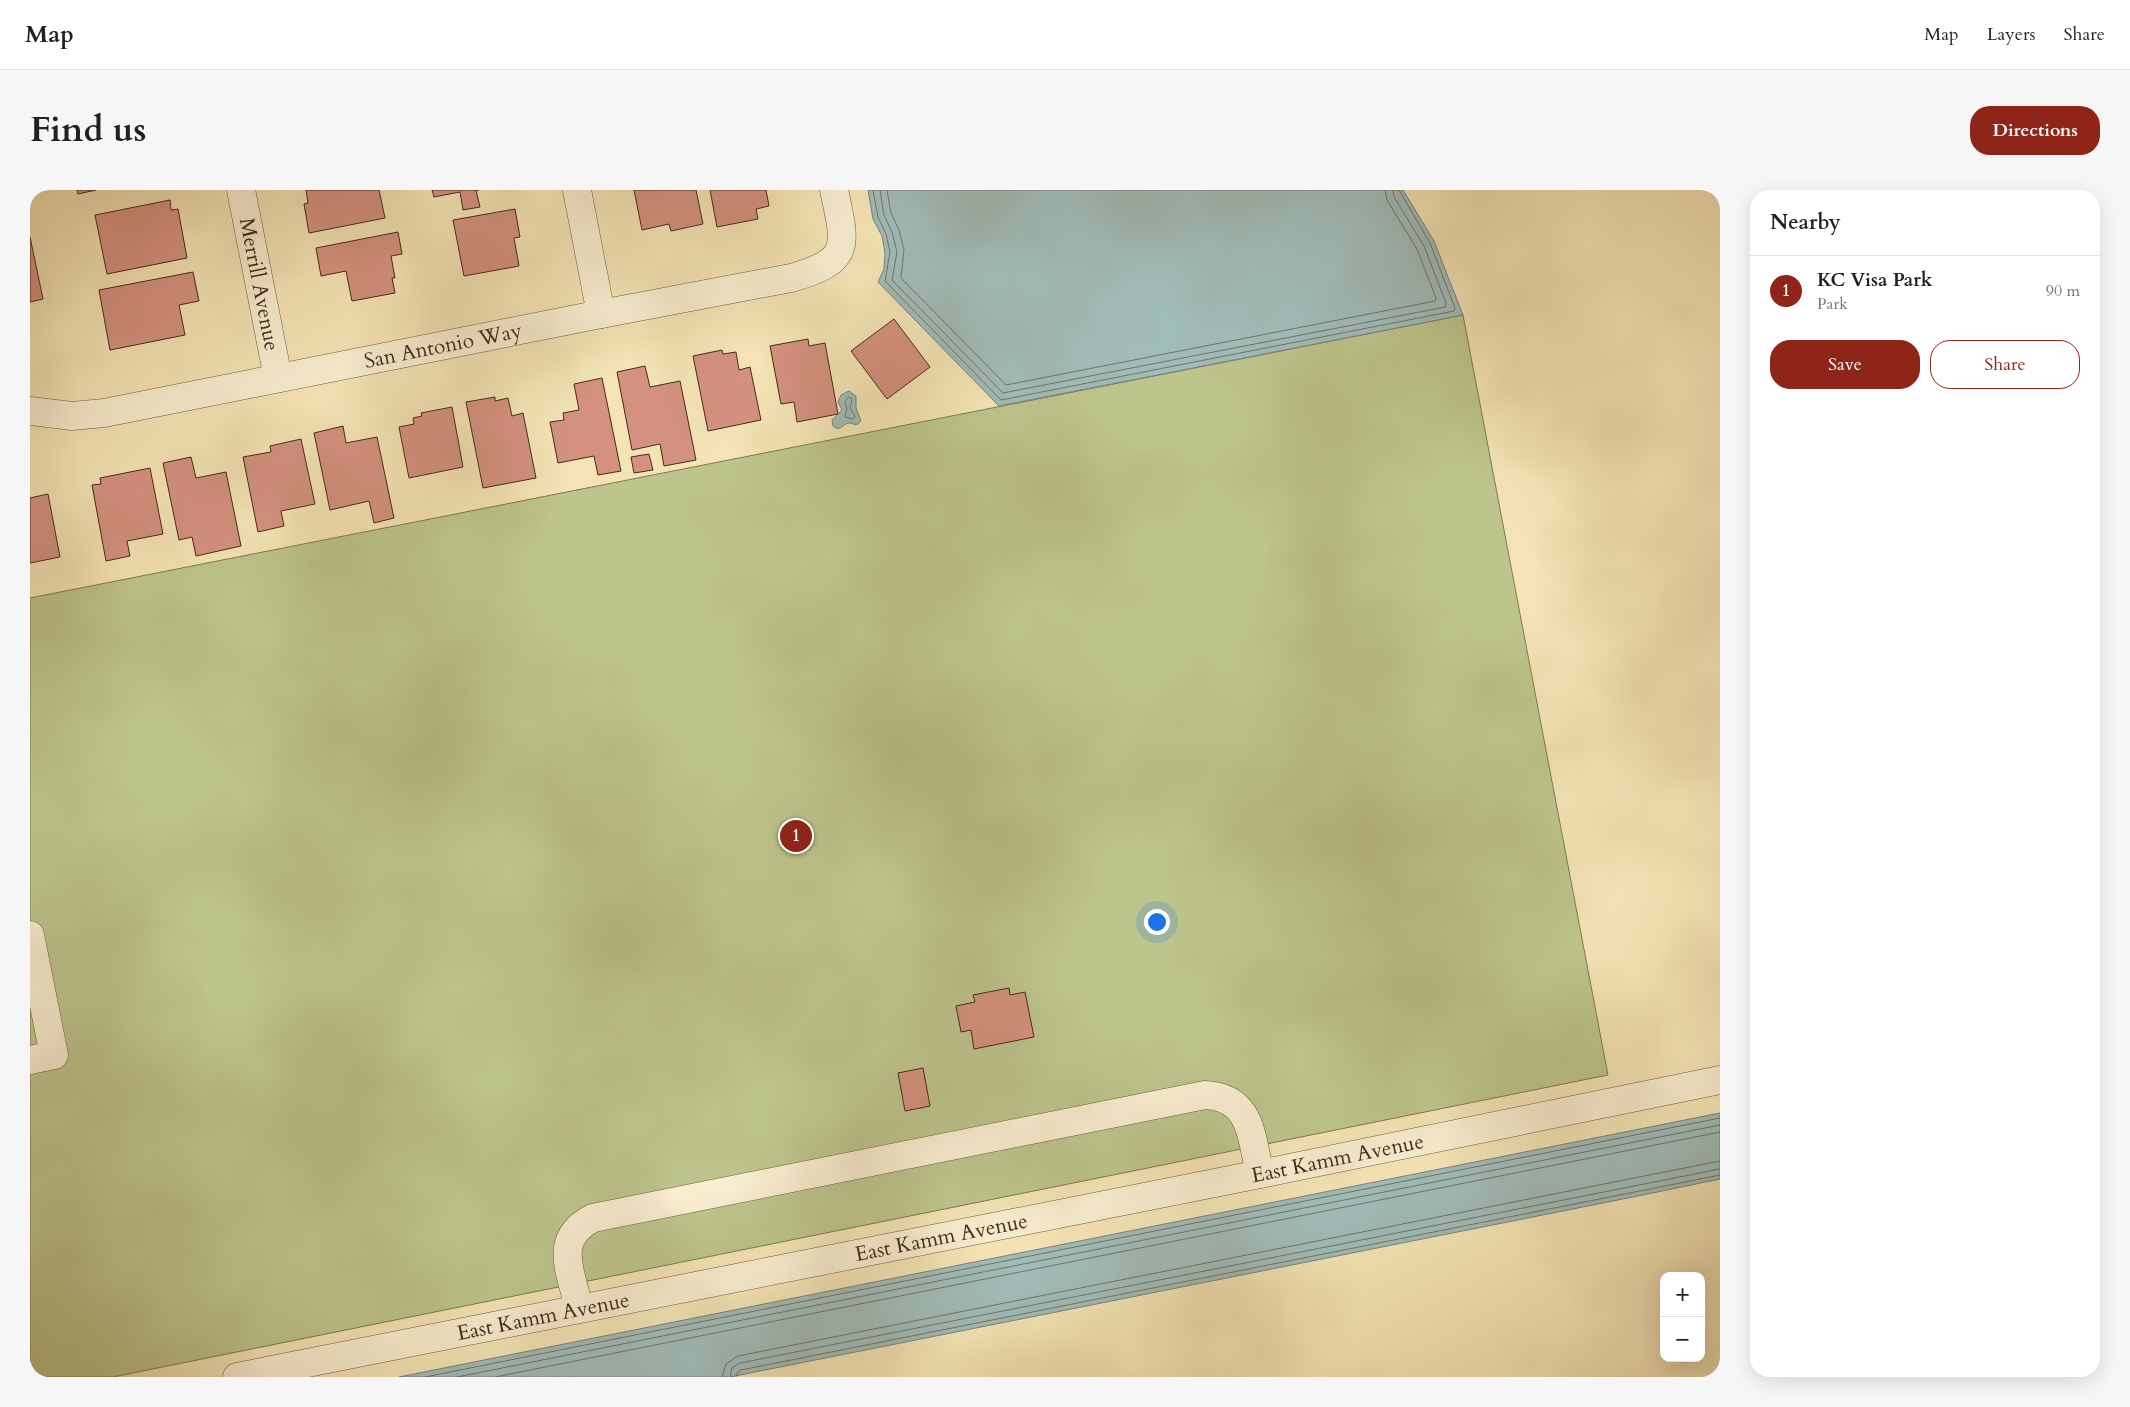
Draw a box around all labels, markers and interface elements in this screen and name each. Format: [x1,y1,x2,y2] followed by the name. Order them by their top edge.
[25,18,74,51] text: Map
[1924,22,1959,47] text: Map
[1987,22,2036,47] text: Layers
[2064,22,2105,47] text: Share
[30,106,146,154] text: Find us
[1970,106,2100,155] button: Directions
[1770,208,1841,237] text: Nearby
[232,215,287,353] street label: Merrill Avenue
[1817,267,1933,293] text: KC Visa Park
[1782,280,1790,302] text: 1
[2046,280,2080,302] text: 90 m
[1817,293,1848,315] text: Park
[361,316,524,375] street label: San Antonio Way
[1770,340,1920,389] button: Save
[1930,340,2080,389] button: Share
[780,817,812,855] pin: 1
[1144,909,1170,935] your location
[1249,1126,1426,1190] street label: East Kamm Avenue
[852,1206,1030,1269] street label: East Kamm Avenue
[1660,1272,1705,1362] map controls
[1660,1272,1705,1317] button: +
[454,1285,632,1348] street label: East Kamm Avenue
[1660,1317,1705,1362] button: −

